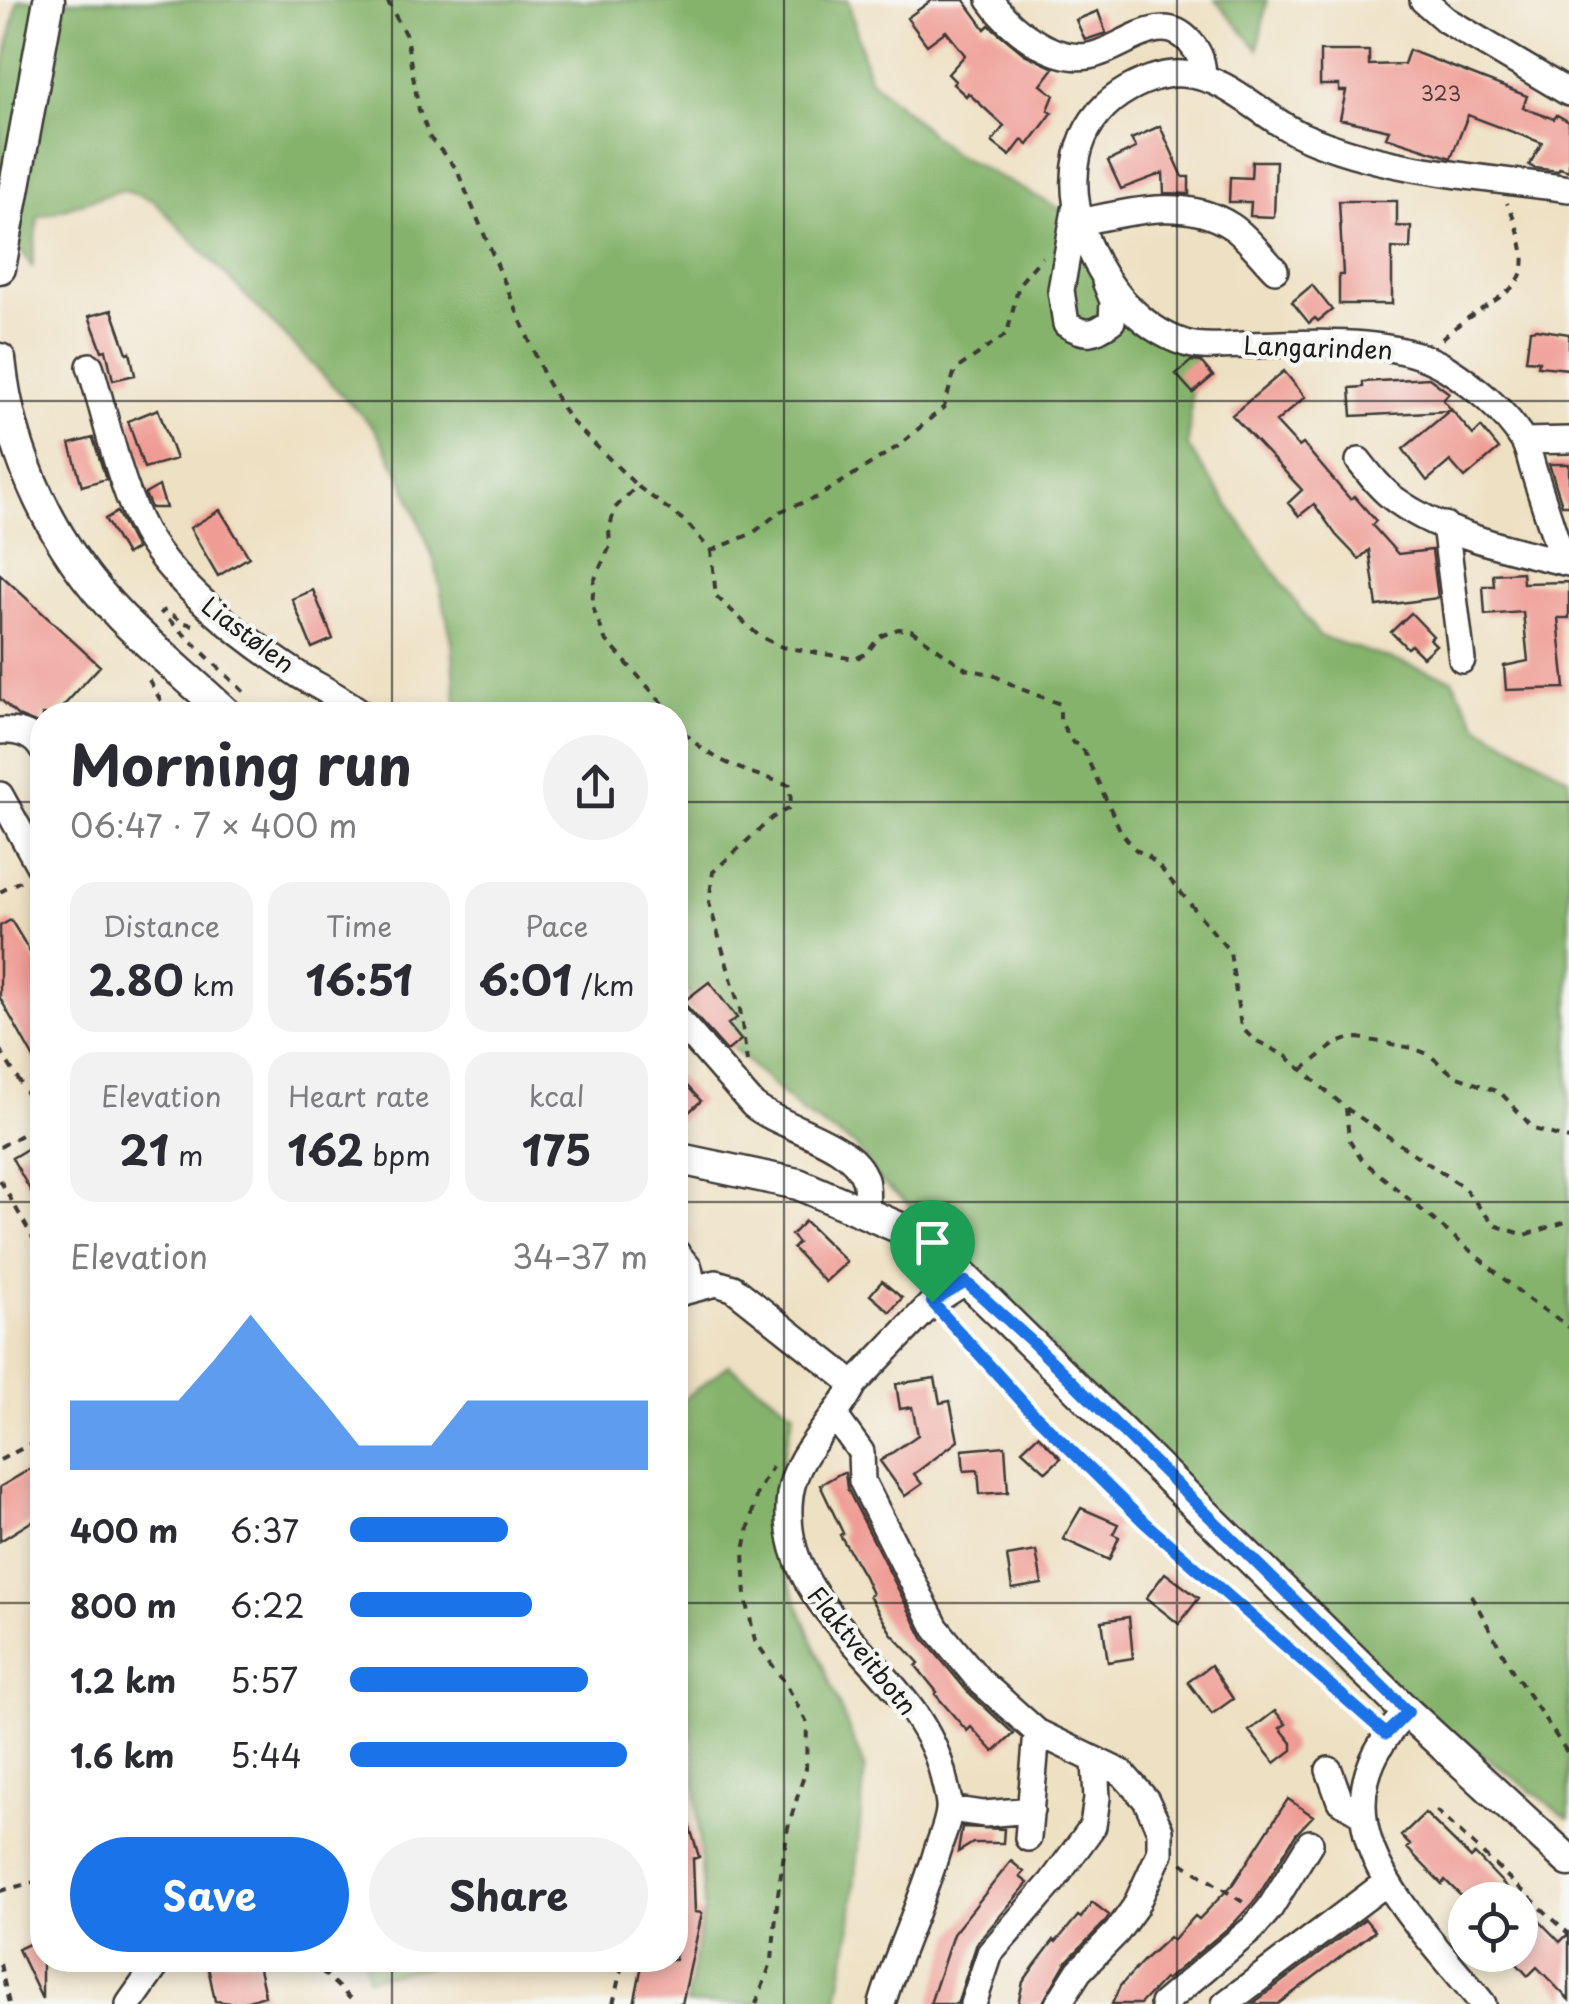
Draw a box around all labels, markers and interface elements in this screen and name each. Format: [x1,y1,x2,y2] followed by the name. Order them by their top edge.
[1421,78,1461,108] house number: 323
[1243,325,1393,369] street label: Langarinden
[194,587,303,682] street label: Liastølen
[70,722,412,805] text: Morning run
[543,735,648,840] button: share
[70,801,357,849] text: 06:47 · 7 × 400 m
[103,904,220,947] text: Distance
[326,904,392,947] text: Time
[525,904,588,947] text: Pace
[88,947,184,1010] text: 2.80
[305,947,413,1010] text: 16:51
[479,947,572,1010] text: 6:01
[184,963,235,1006] text: km
[572,963,635,1006] text: /km
[101,1074,222,1117] text: Elevation
[288,1074,430,1117] text: Heart rate
[529,1074,585,1117] text: kcal
[119,1117,169,1180] text: 21
[287,1117,363,1180] text: 162
[522,1117,592,1180] text: 175
[169,1133,203,1176] text: m
[363,1133,431,1176] text: bpm
[890,1200,975,1303] pin
[905,1215,960,1270] icon: arrive
[70,1232,208,1280] text: Elevation
[512,1232,648,1280] text: 34–37 m
[70,1506,178,1554] text: 400 m
[230,1506,299,1554] text: 6:37
[799,1578,927,1723] street label: Flaktveitbotn
[70,1581,177,1629] text: 800 m
[230,1581,305,1629] text: 6:22
[70,1656,176,1704] text: 1.2 km
[230,1656,298,1704] text: 5:57
[70,1731,175,1779] text: 1.6 km
[230,1731,302,1779] text: 5:44
[70,1837,349,1952] button: Save
[369,1837,648,1952] button: Share
[1448,1882,1538,1972] map controls
[1448,1882,1538,1972] button: locate

